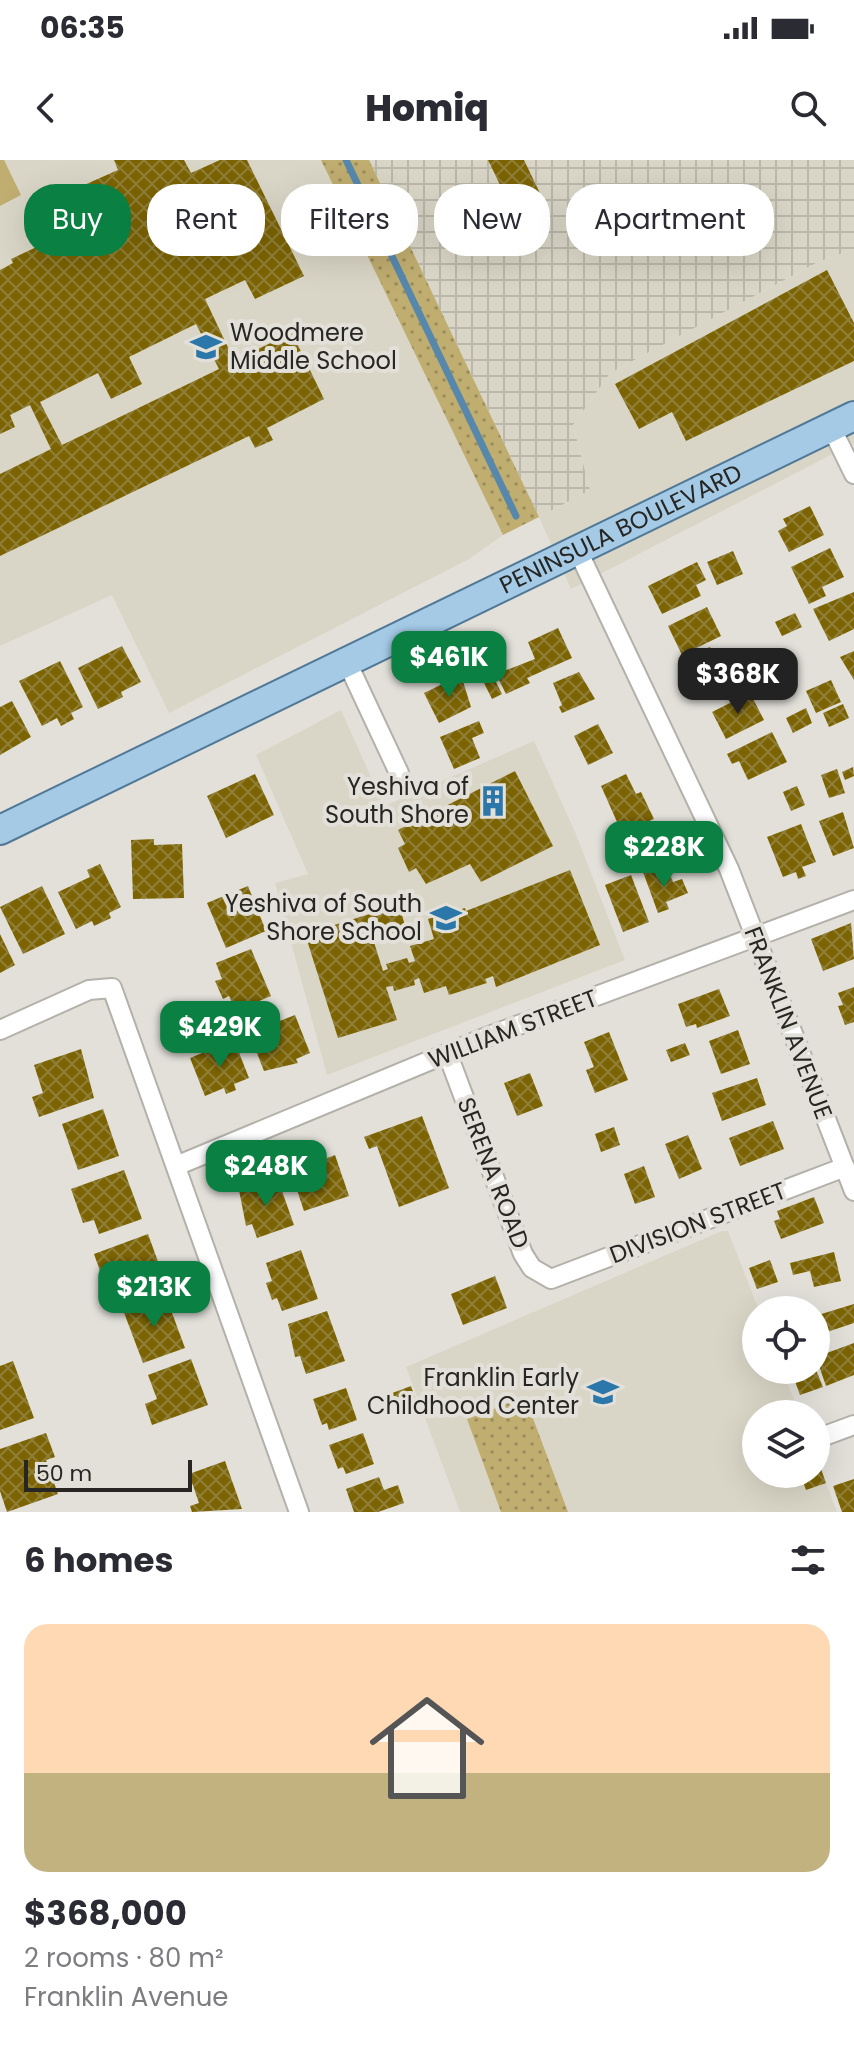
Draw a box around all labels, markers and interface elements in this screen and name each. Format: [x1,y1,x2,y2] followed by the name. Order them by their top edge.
[40,6,125,49] text: 06:35
[365,83,489,134] text: Homiq
[24,86,68,130] icon: back
[786,86,830,130] icon: search
[24,184,131,256] chip: Buy
[147,184,265,256] chip: Rent
[281,184,418,256] chip: Filters
[434,184,550,256] chip: New
[566,184,774,256] chip: Apartment
[230,316,397,377] place label: Woodmere Middle School
[189,330,223,364] school or university icon: Woodmere Middle School
[494,456,747,601] street label: PENINSULA BOULEVARD
[393,631,505,699] pin: $461K
[409,639,489,675] text: $461K
[682,648,794,716] pin: $368K
[696,656,780,692] text: $368K
[325,770,469,831] place label: Yeshiva of South Shore
[476,784,510,818] building icon: Yeshiva of South Shore
[608,821,720,889] pin: $228K
[623,829,705,865] text: $228K
[225,887,422,948] place label: Yeshiva of South Shore School
[429,901,463,935] school or university icon: Yeshiva of South Shore School
[737,922,840,1124] street label: FRANKLIN AVENUE
[424,981,602,1076] street label: WILLIAM STREET
[164,1001,276,1069] pin: $429K
[178,1009,262,1045] text: $429K
[450,1093,537,1253] street label: SERENA ROAD
[210,1140,322,1208] pin: $248K
[224,1148,308,1184] text: $248K
[605,1174,791,1271] street label: DIVISION STREET
[98,1261,210,1329] pin: $213K
[116,1269,192,1305] text: $213K
[742,1296,830,1488] map controls
[742,1296,830,1384] button: locate
[367,1361,579,1422] place label: Franklin Early Childhood Center
[586,1375,620,1409] school or university icon: Franklin Early Childhood Center
[742,1400,830,1488] button: layers
[24,1456,192,1492] scale bar
[36,1458,92,1489] text: 50 m
[24,1536,173,1584] text: 6 homes
[786,1538,830,1582] icon: filters
[355,1676,499,1820] icon: home
[24,1889,187,1937] text: $368,000
[24,1940,224,1976] text: 2 rooms · 80 m²
[24,1979,228,2015] text: Franklin Avenue

